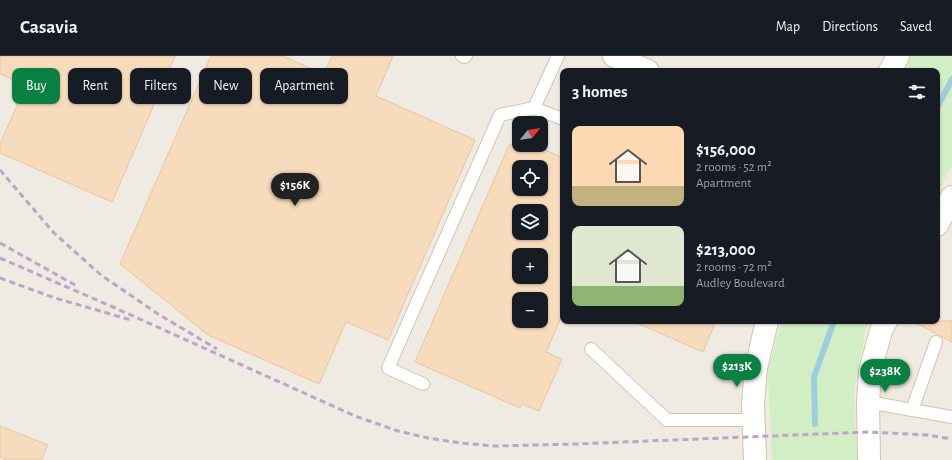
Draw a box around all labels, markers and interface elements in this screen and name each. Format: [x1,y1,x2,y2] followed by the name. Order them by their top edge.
[20,18,78,37] text: Casavia
[776,20,800,34] text: Map
[822,20,878,34] text: Directions
[900,20,932,34] text: Saved
[12,68,60,104] chip: Buy
[68,68,122,104] chip: Rent
[130,68,191,104] chip: Filters
[199,68,252,104] chip: New
[260,68,348,104] chip: Apartment
[906,81,928,103] icon: filters
[572,83,628,100] text: 3 homes
[512,116,548,152] north arrow
[512,116,548,328] map controls
[696,141,756,158] text: $156,000
[604,142,652,190] icon: home
[512,160,548,196] button: locate
[696,161,772,174] text: 2 rooms · 52 m²
[267,173,323,207] pin: $156K
[696,177,751,190] text: Apartment
[280,179,310,192] text: $156K
[512,204,548,240] button: layers
[696,241,756,258] text: $213,000
[604,242,652,290] icon: home
[512,248,548,284] button: +
[696,261,772,274] text: 2 rooms · 72 m²
[696,277,785,290] text: Audley Boulevard
[512,292,548,328] button: −
[709,354,765,388] pin: $213K
[857,359,913,393] pin: $238K
[722,360,752,373] text: $213K
[869,365,901,378] text: $238K

